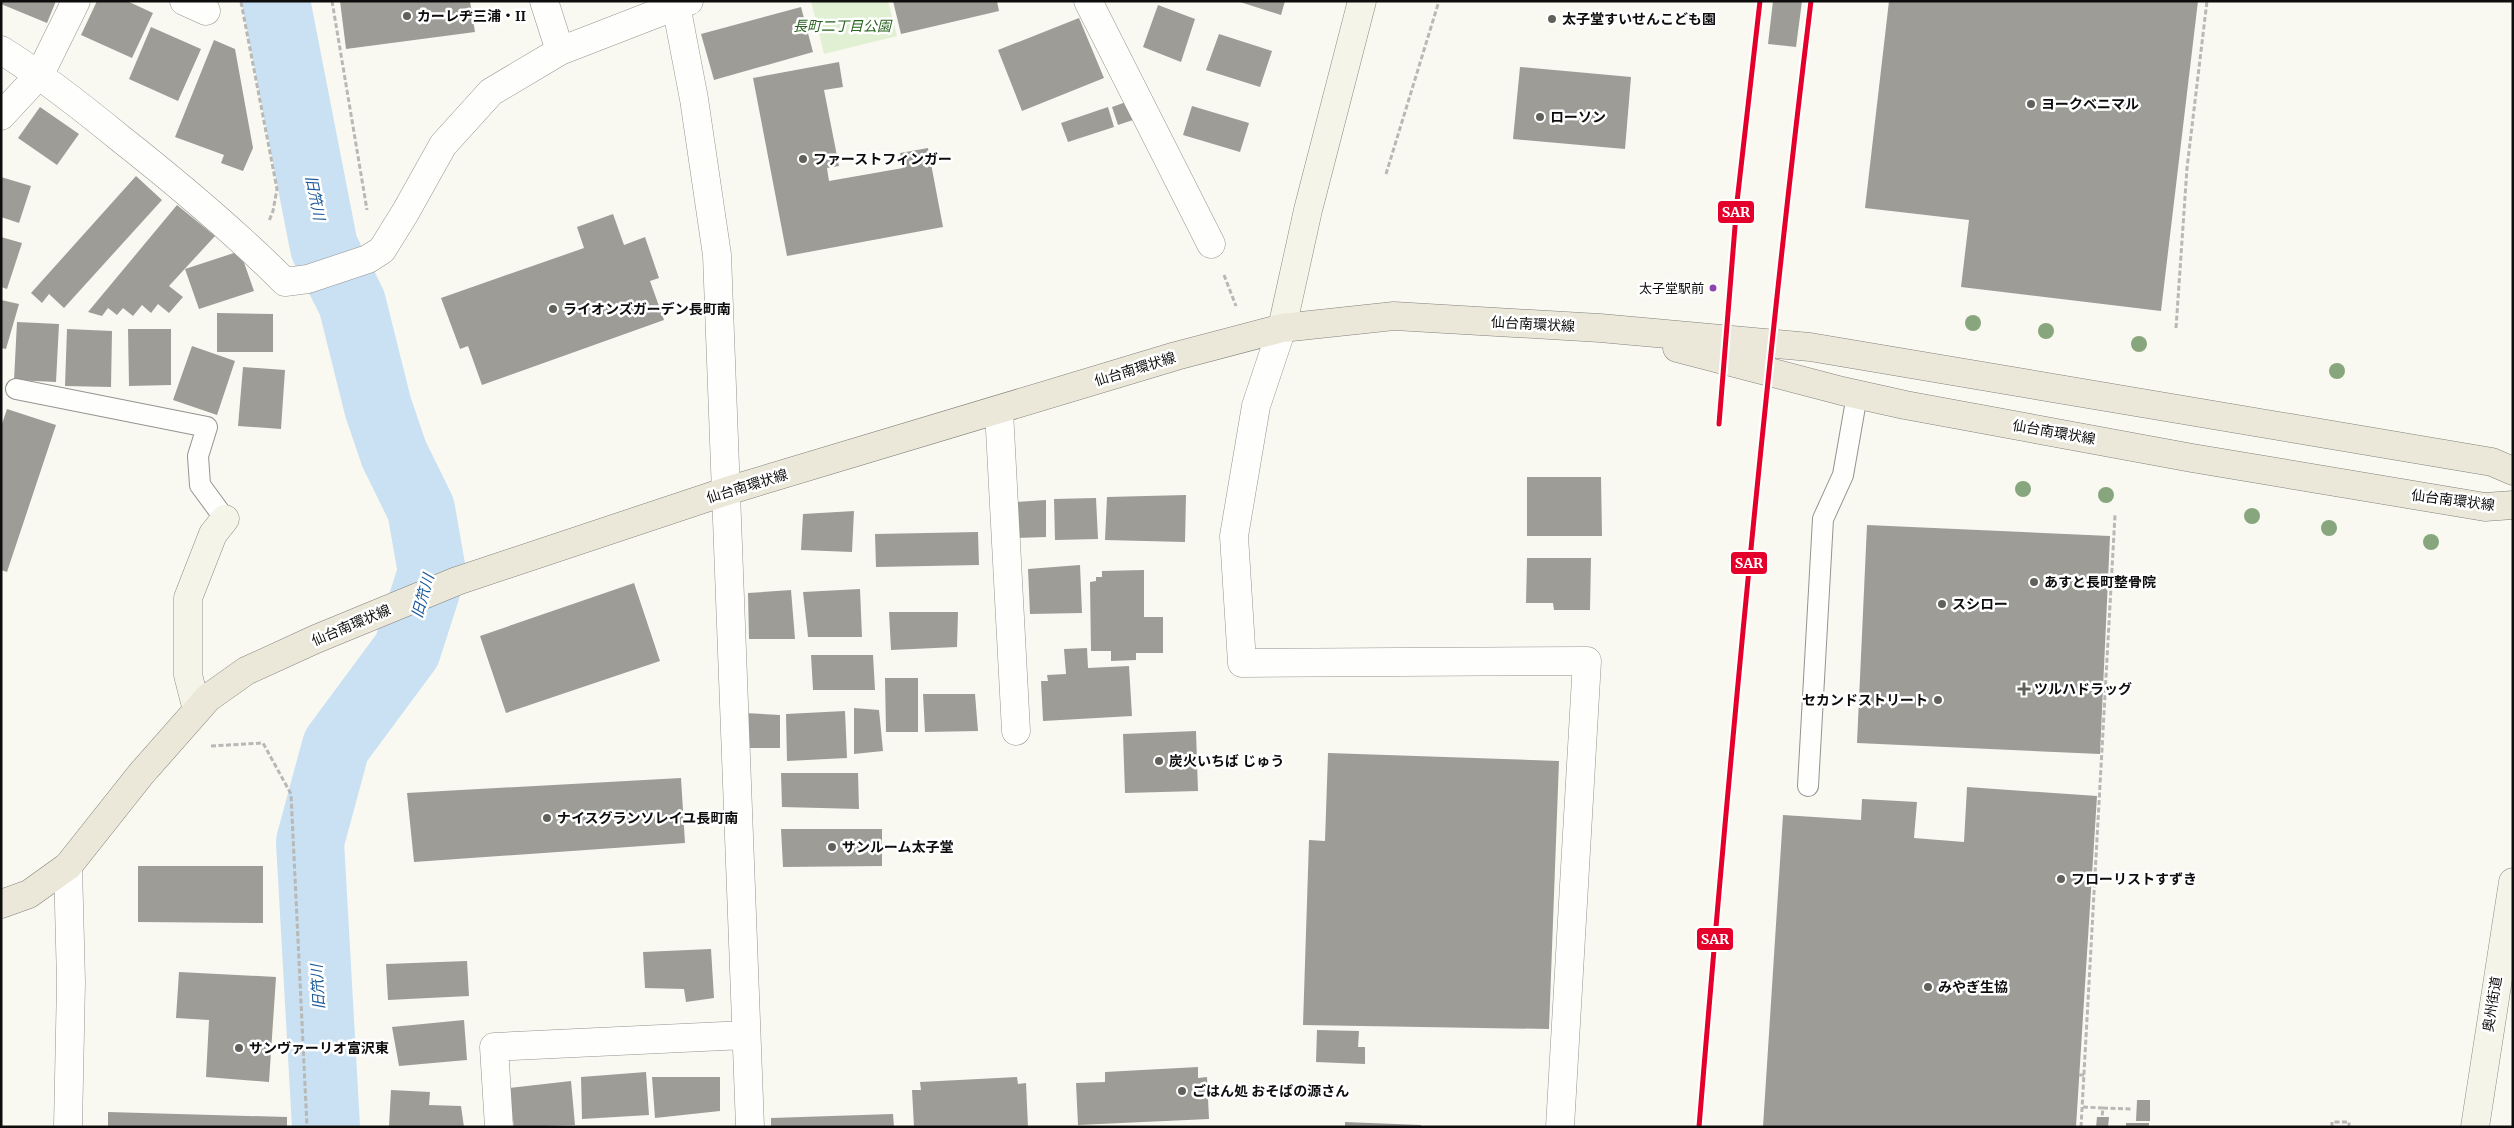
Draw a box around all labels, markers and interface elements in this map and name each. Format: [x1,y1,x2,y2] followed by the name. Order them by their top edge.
[417,7,527,25] place label: カーレヂ三浦・II
[401,10,413,22] marker: カーレヂ三浦・II
[1562,10,1716,28] place label: 太子堂すいせんこども園
[1546,13,1558,25] marker: 太子堂すいせんこども園
[793,17,893,35] park label: 長町二丁目公園
[2041,95,2139,113] place label: ヨークベニマル
[2025,98,2037,110] marker: ヨークベニマル
[1550,108,1606,126] place label: ローソン
[1534,111,1546,123] marker: ローソン
[813,150,952,168] place label: ファーストフィンガー
[797,153,809,165] marker: ファーストフィンガー
[302,174,329,224] water label: 旧笊川
[1717,200,1755,224] line badge: SAR
[1722,203,1751,221] text: SAR
[1639,280,1704,297] place label: 太子堂駅前
[1708,283,1718,293] marker: 太子堂駅前
[563,300,731,318] place label: ライオンズガーデン長町南
[547,303,559,315] marker: ライオンズガーデン長町南
[1491,313,1575,335] street label: 仙台南環状線
[1092,348,1178,390] street label: 仙台南環状線
[2011,416,2097,448] street label: 仙台南環状線
[704,465,790,507] street label: 仙台南環状線
[2410,486,2496,514] street label: 仙台南環状線
[1730,551,1768,575] line badge: SAR
[1735,554,1764,572] text: SAR
[407,570,438,620] water label: 旧笊川
[2044,573,2156,591] place label: あすと長町整骨院
[2028,576,2040,588] marker: あすと長町整骨院
[1952,595,2008,613] place label: スシロー
[1936,598,1948,610] marker: スシロー
[309,600,393,650] street label: 仙台南環状線
[2034,680,2132,698] place label: ツルハドラッグ
[2018,683,2030,695] marker: ツルハドラッグ
[1802,691,1928,709] place label: セカンドストリート
[1932,694,1944,706] marker: セカンドストリート
[1169,752,1284,770] place label: 炭火いちば じゅう
[1153,755,1165,767] marker: 炭火いちば じゅう
[557,809,738,827] place label: ナイスグランソレイユ長町南
[541,812,553,824] marker: ナイスグランソレイユ長町南
[842,838,954,856] place label: サンルーム太子堂
[826,841,838,853] marker: サンルーム太子堂
[2071,870,2197,888] place label: フローリストすずき
[2055,873,2067,885] marker: フローリストすずき
[1696,927,1734,951] line badge: SAR
[1701,930,1730,948] text: SAR
[307,962,328,1010] water label: 旧笊川
[2479,975,2505,1033] street label: 奥州街道
[1938,978,2008,996] place label: みやぎ生協
[1922,981,1934,993] marker: みやぎ生協
[249,1039,389,1057] place label: サンヴァーリオ富沢東
[233,1042,245,1054] marker: サンヴァーリオ富沢東
[1192,1082,1349,1100] place label: ごはん処 おそばの源さん
[1176,1085,1188,1097] marker: ごはん処 おそばの源さん

